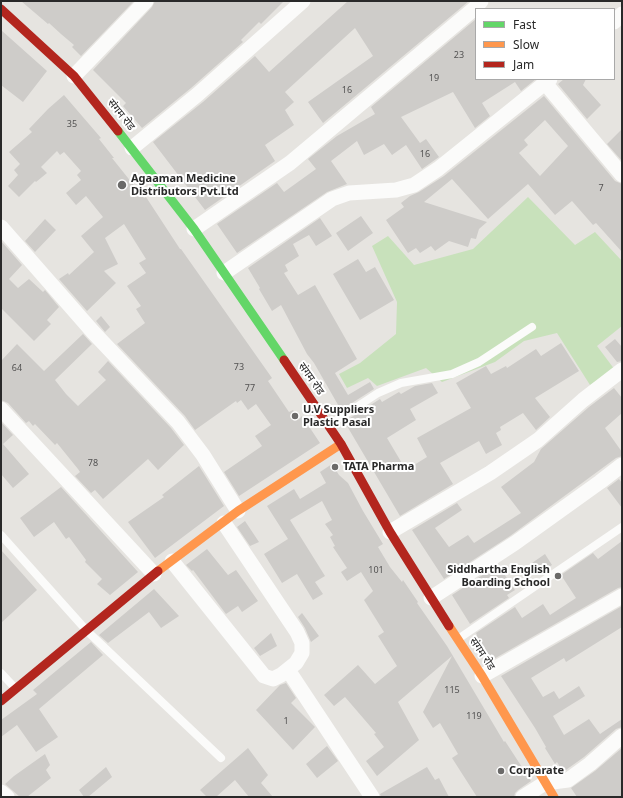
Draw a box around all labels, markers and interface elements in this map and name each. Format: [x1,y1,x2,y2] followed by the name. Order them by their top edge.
[475,8,615,80] legend
[513,16,536,33] text: Fast
[513,36,539,53] text: Slow
[454,50,464,60] house number: 23
[513,56,534,73] text: Jam
[429,73,439,83] house number: 19
[342,85,352,95] house number: 16
[104,97,138,133] street label: संगम रोड
[67,119,77,129] house number: 35
[420,149,430,159] house number: 16
[131,172,239,198] place label: Agaaman Medicine Distributors Pvt.Ltd
[116,179,128,191] marker: Agaaman Medicine Distributors Pvt.Ltd
[598,183,604,193] house number: 7
[295,360,327,398] street label: संगम रोड
[234,362,244,372] house number: 73
[12,363,22,373] house number: 64
[245,383,255,393] house number: 77
[303,403,374,429] place label: U.V Suppliers Plastic Pasal
[290,411,300,421] marker: U.V Suppliers Plastic Pasal
[88,458,98,468] house number: 78
[343,460,414,474] place label: TATA Pharma
[330,462,340,472] marker: TATA Pharma
[447,563,550,589] place label: Siddhartha English Boarding School
[368,565,384,575] house number: 101
[553,571,563,581] marker: Siddhartha English Boarding School
[466,635,498,673] street label: संगम रोड
[444,685,460,695] house number: 115
[466,711,482,721] house number: 119
[283,716,289,726] house number: 1
[509,764,564,778] place label: Corparate
[496,766,506,776] marker: Corparate

